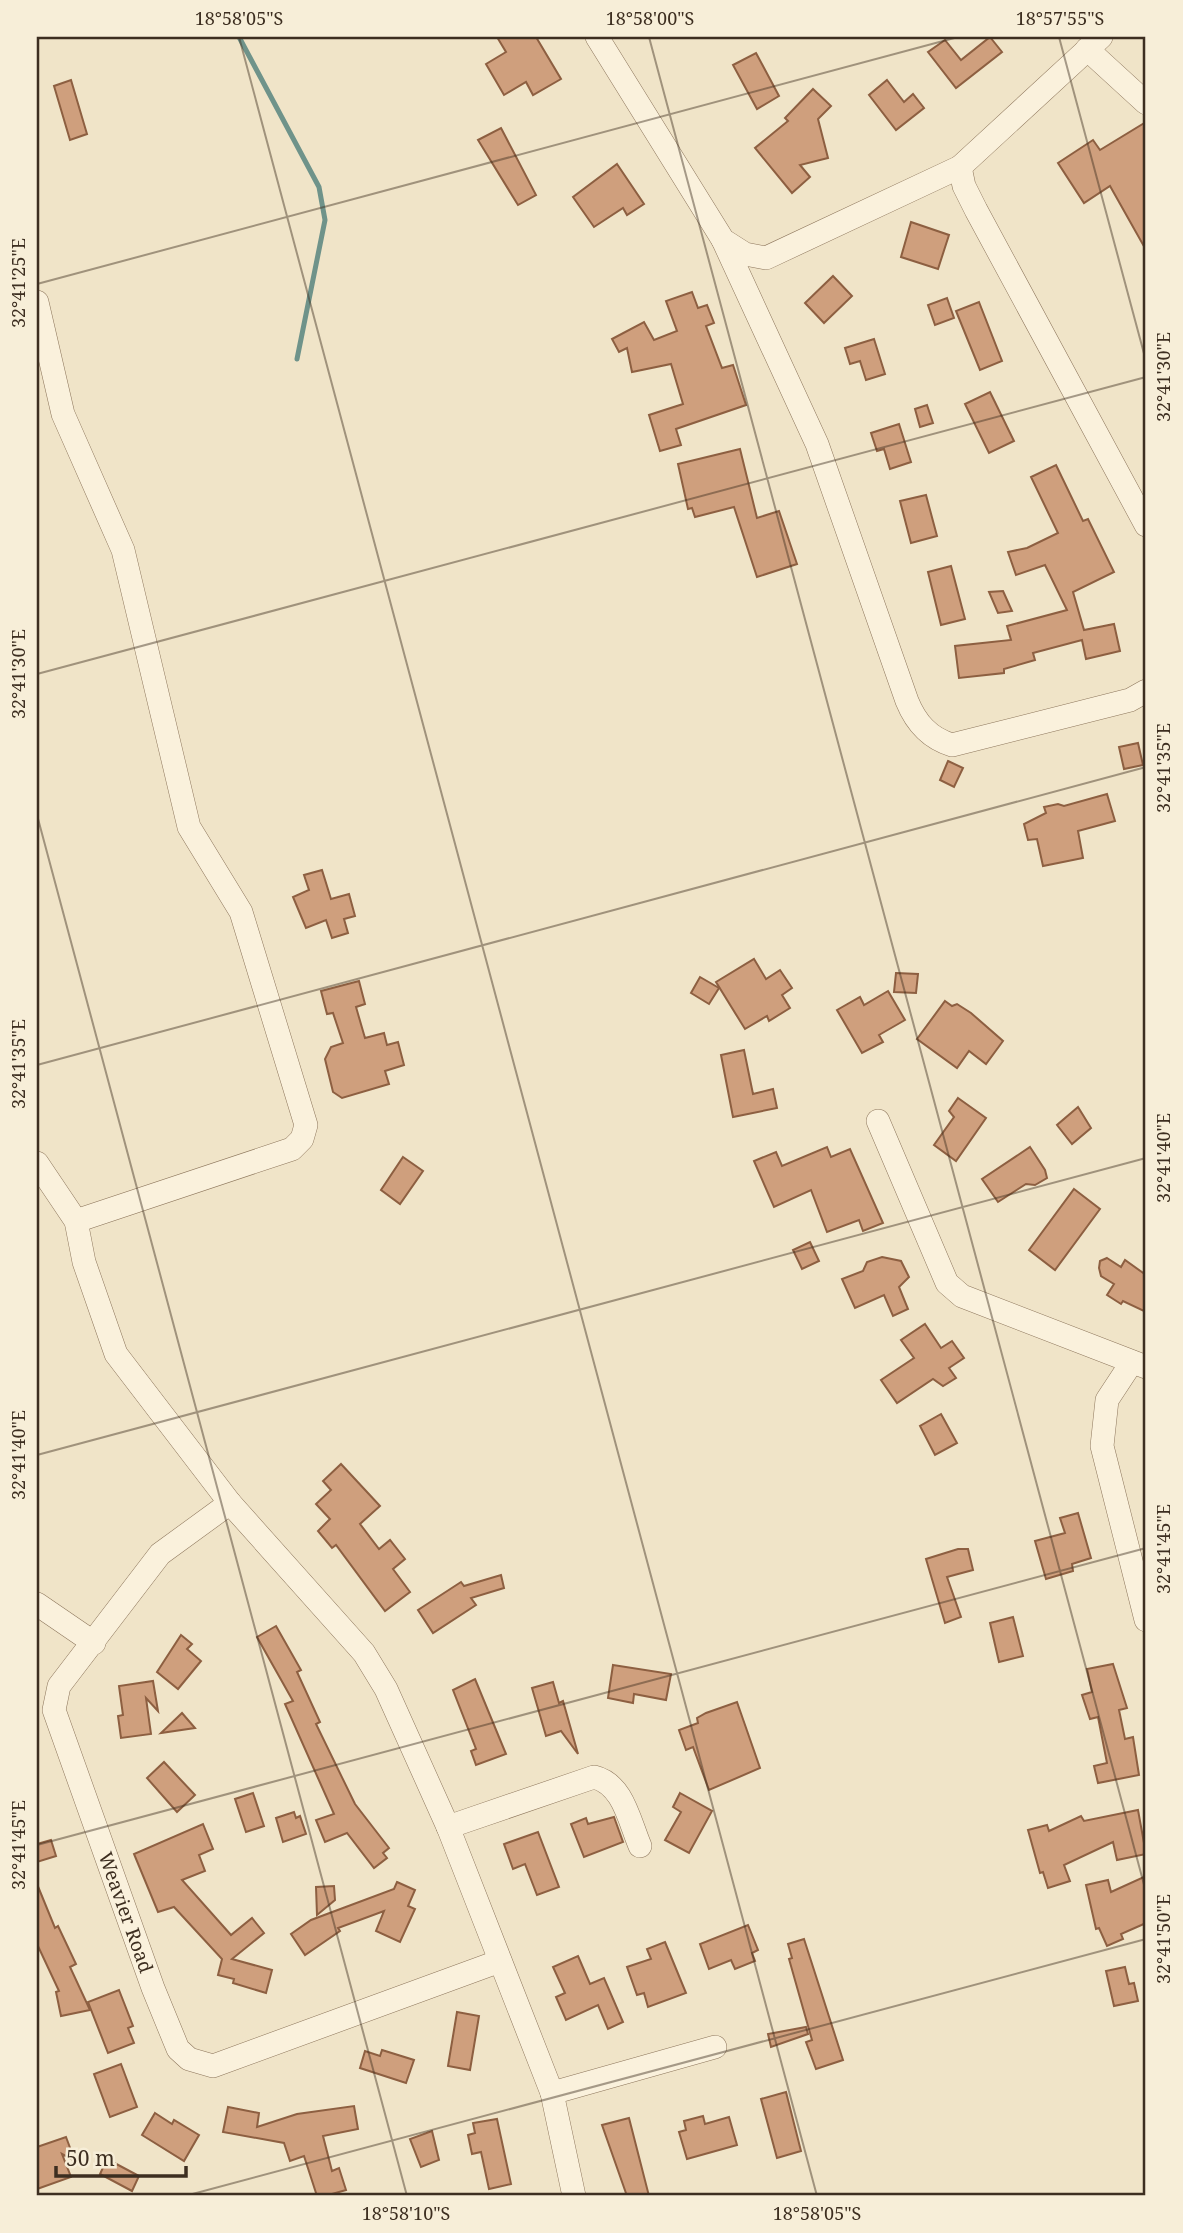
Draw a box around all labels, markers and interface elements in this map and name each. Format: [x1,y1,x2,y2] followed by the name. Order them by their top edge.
[195,6,283,30] text: 18°58'05"S
[606,6,694,30] text: 18°58'00"S
[1016,6,1104,30] text: 18°57'55"S
[6,238,30,328] text: 32°41'25"E
[1151,332,1175,422] text: 32°41'30"E
[6,629,30,719] text: 32°41'30"E
[1151,723,1175,813] text: 32°41'35"E
[6,1019,30,1109] text: 32°41'35"E
[1151,1113,1175,1203] text: 32°41'40"E
[6,1410,30,1500] text: 32°41'40"E
[1151,1504,1175,1594] text: 32°41'45"E
[6,1800,30,1890] text: 32°41'45"E
[93,1848,160,1977] street label: Weavier Road
[1151,1894,1175,1984] text: 32°41'50"E
[56,2135,186,2179] scale bar
[66,2144,115,2172] text: 50 m
[362,2201,450,2225] text: 18°58'10"S
[773,2201,861,2225] text: 18°58'05"S

